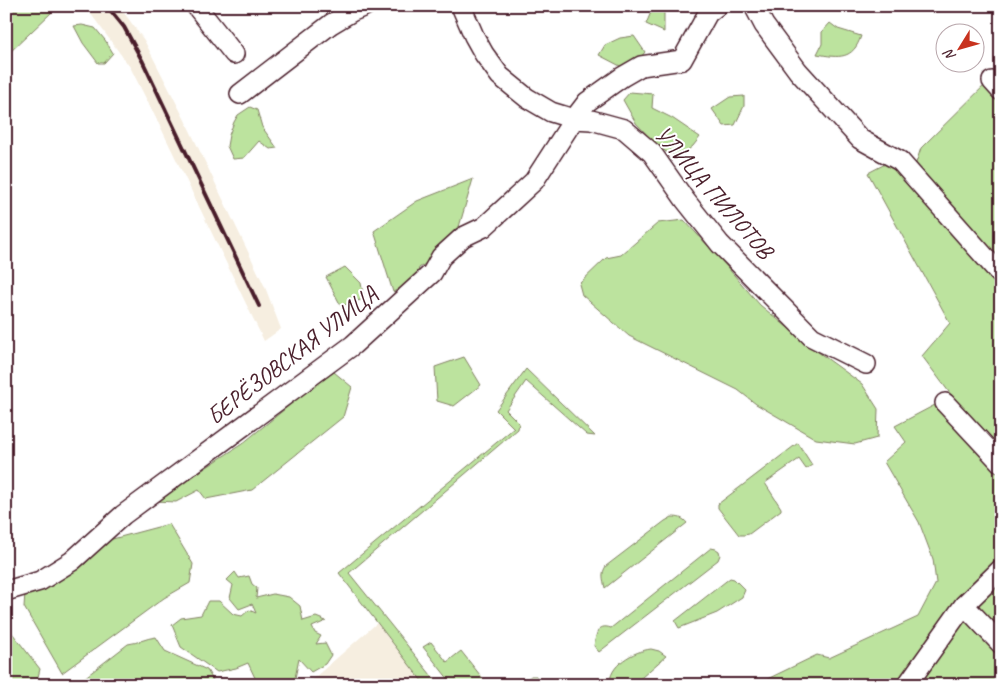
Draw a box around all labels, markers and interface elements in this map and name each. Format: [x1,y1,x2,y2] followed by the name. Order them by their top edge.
[934,22,984,72] north arrow
[939,45,959,64] text: N
[648,119,781,266] street label: УЛИЦА ПИЛОТОВ
[201,278,384,431] street label: БЕРЁЗОВСКАЯ УЛИЦА

